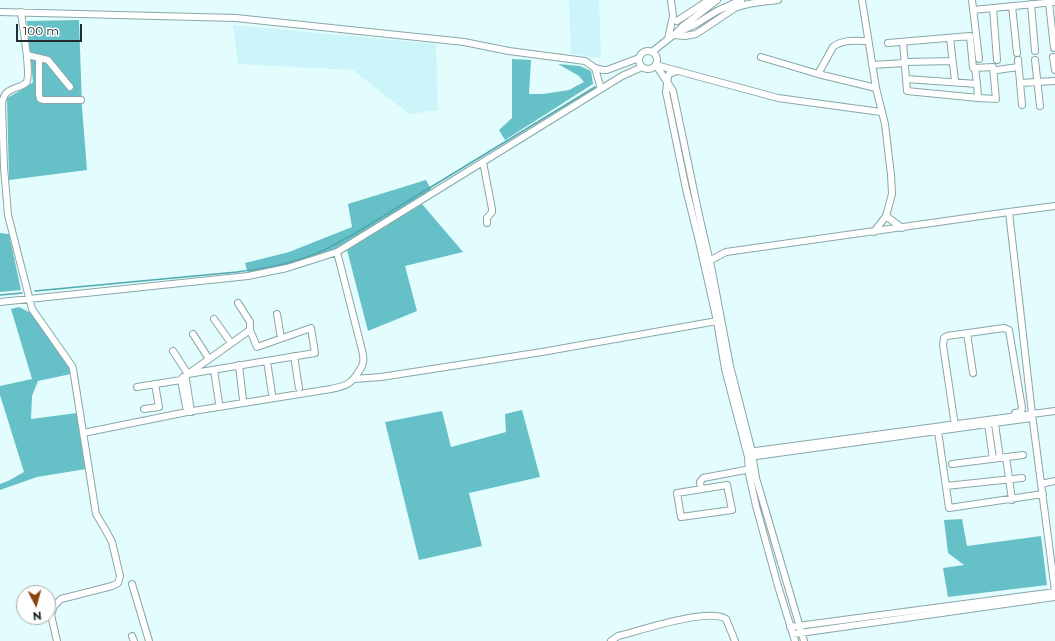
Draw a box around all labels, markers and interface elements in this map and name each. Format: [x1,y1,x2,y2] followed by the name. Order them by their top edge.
[18,16,84,42] scale bar
[23,23,59,38] text: 100 m
[16,585,56,625] north arrow
[32,609,42,623] text: N

